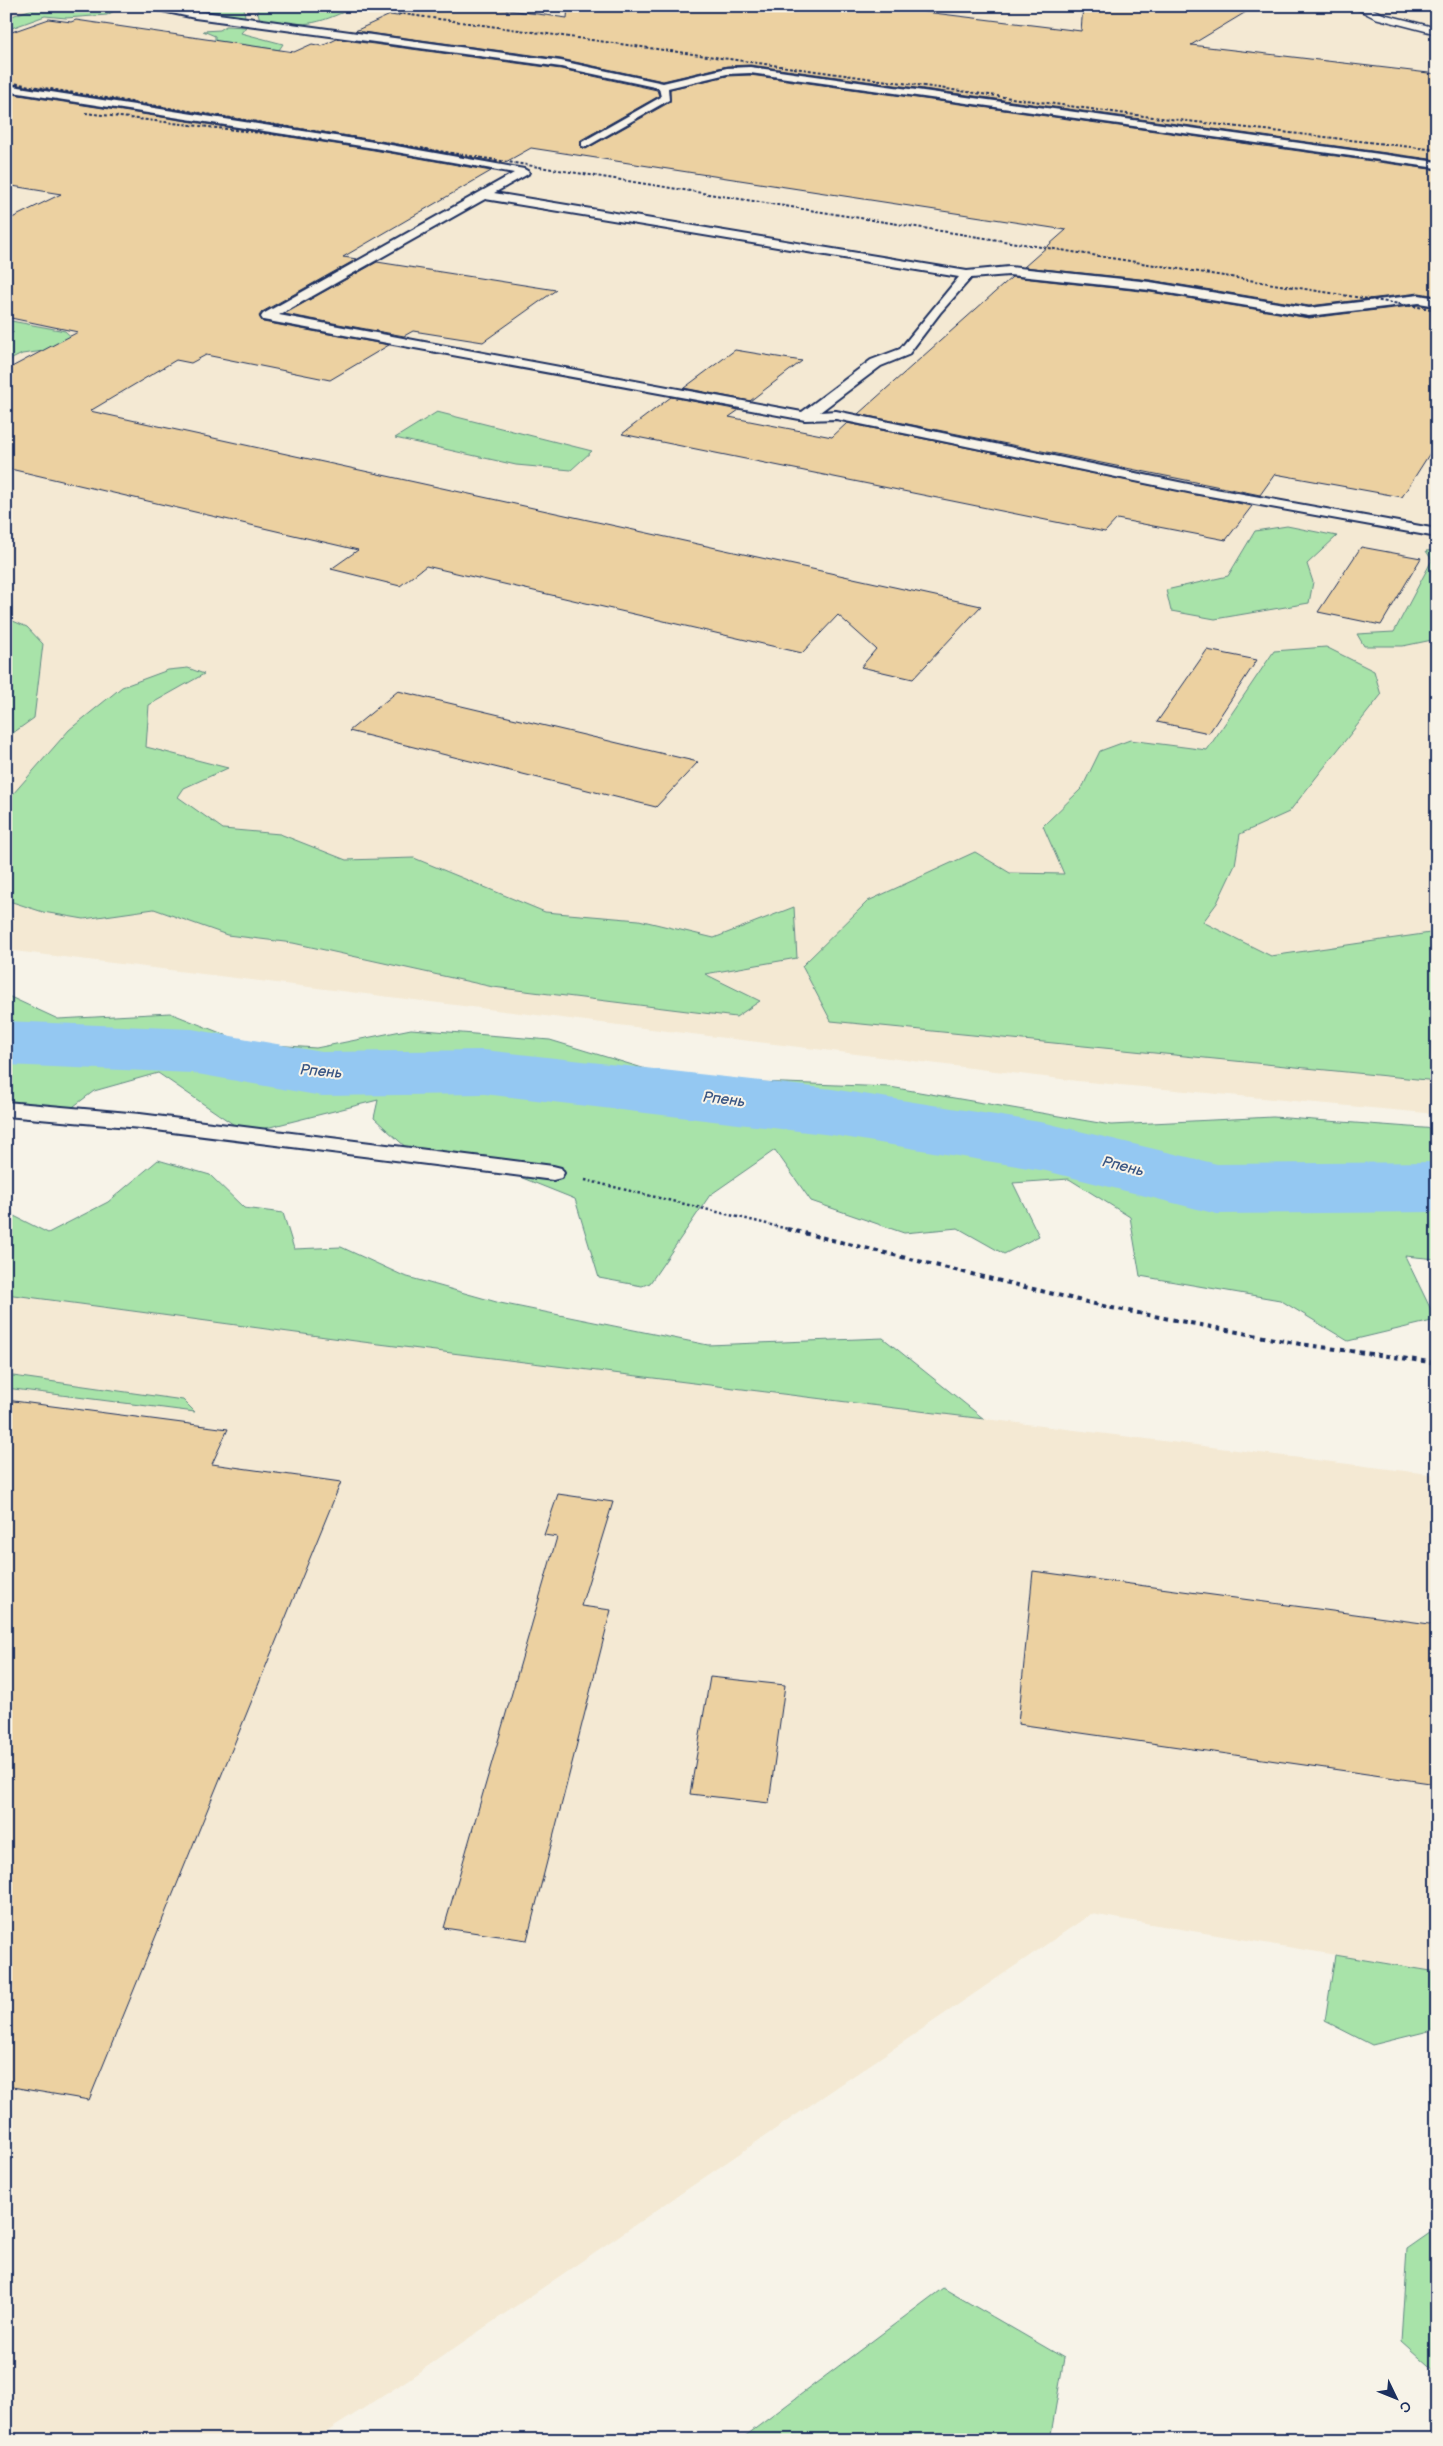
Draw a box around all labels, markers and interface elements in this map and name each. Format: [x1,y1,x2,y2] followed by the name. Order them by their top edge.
[299,1060,343,1083] water label: Рпень
[702,1087,746,1112] water label: Рпень
[1100,1152,1146,1181] water label: Рпень
[1370,2374,1420,2424] north arrow
[1395,2397,1415,2416] text: С

